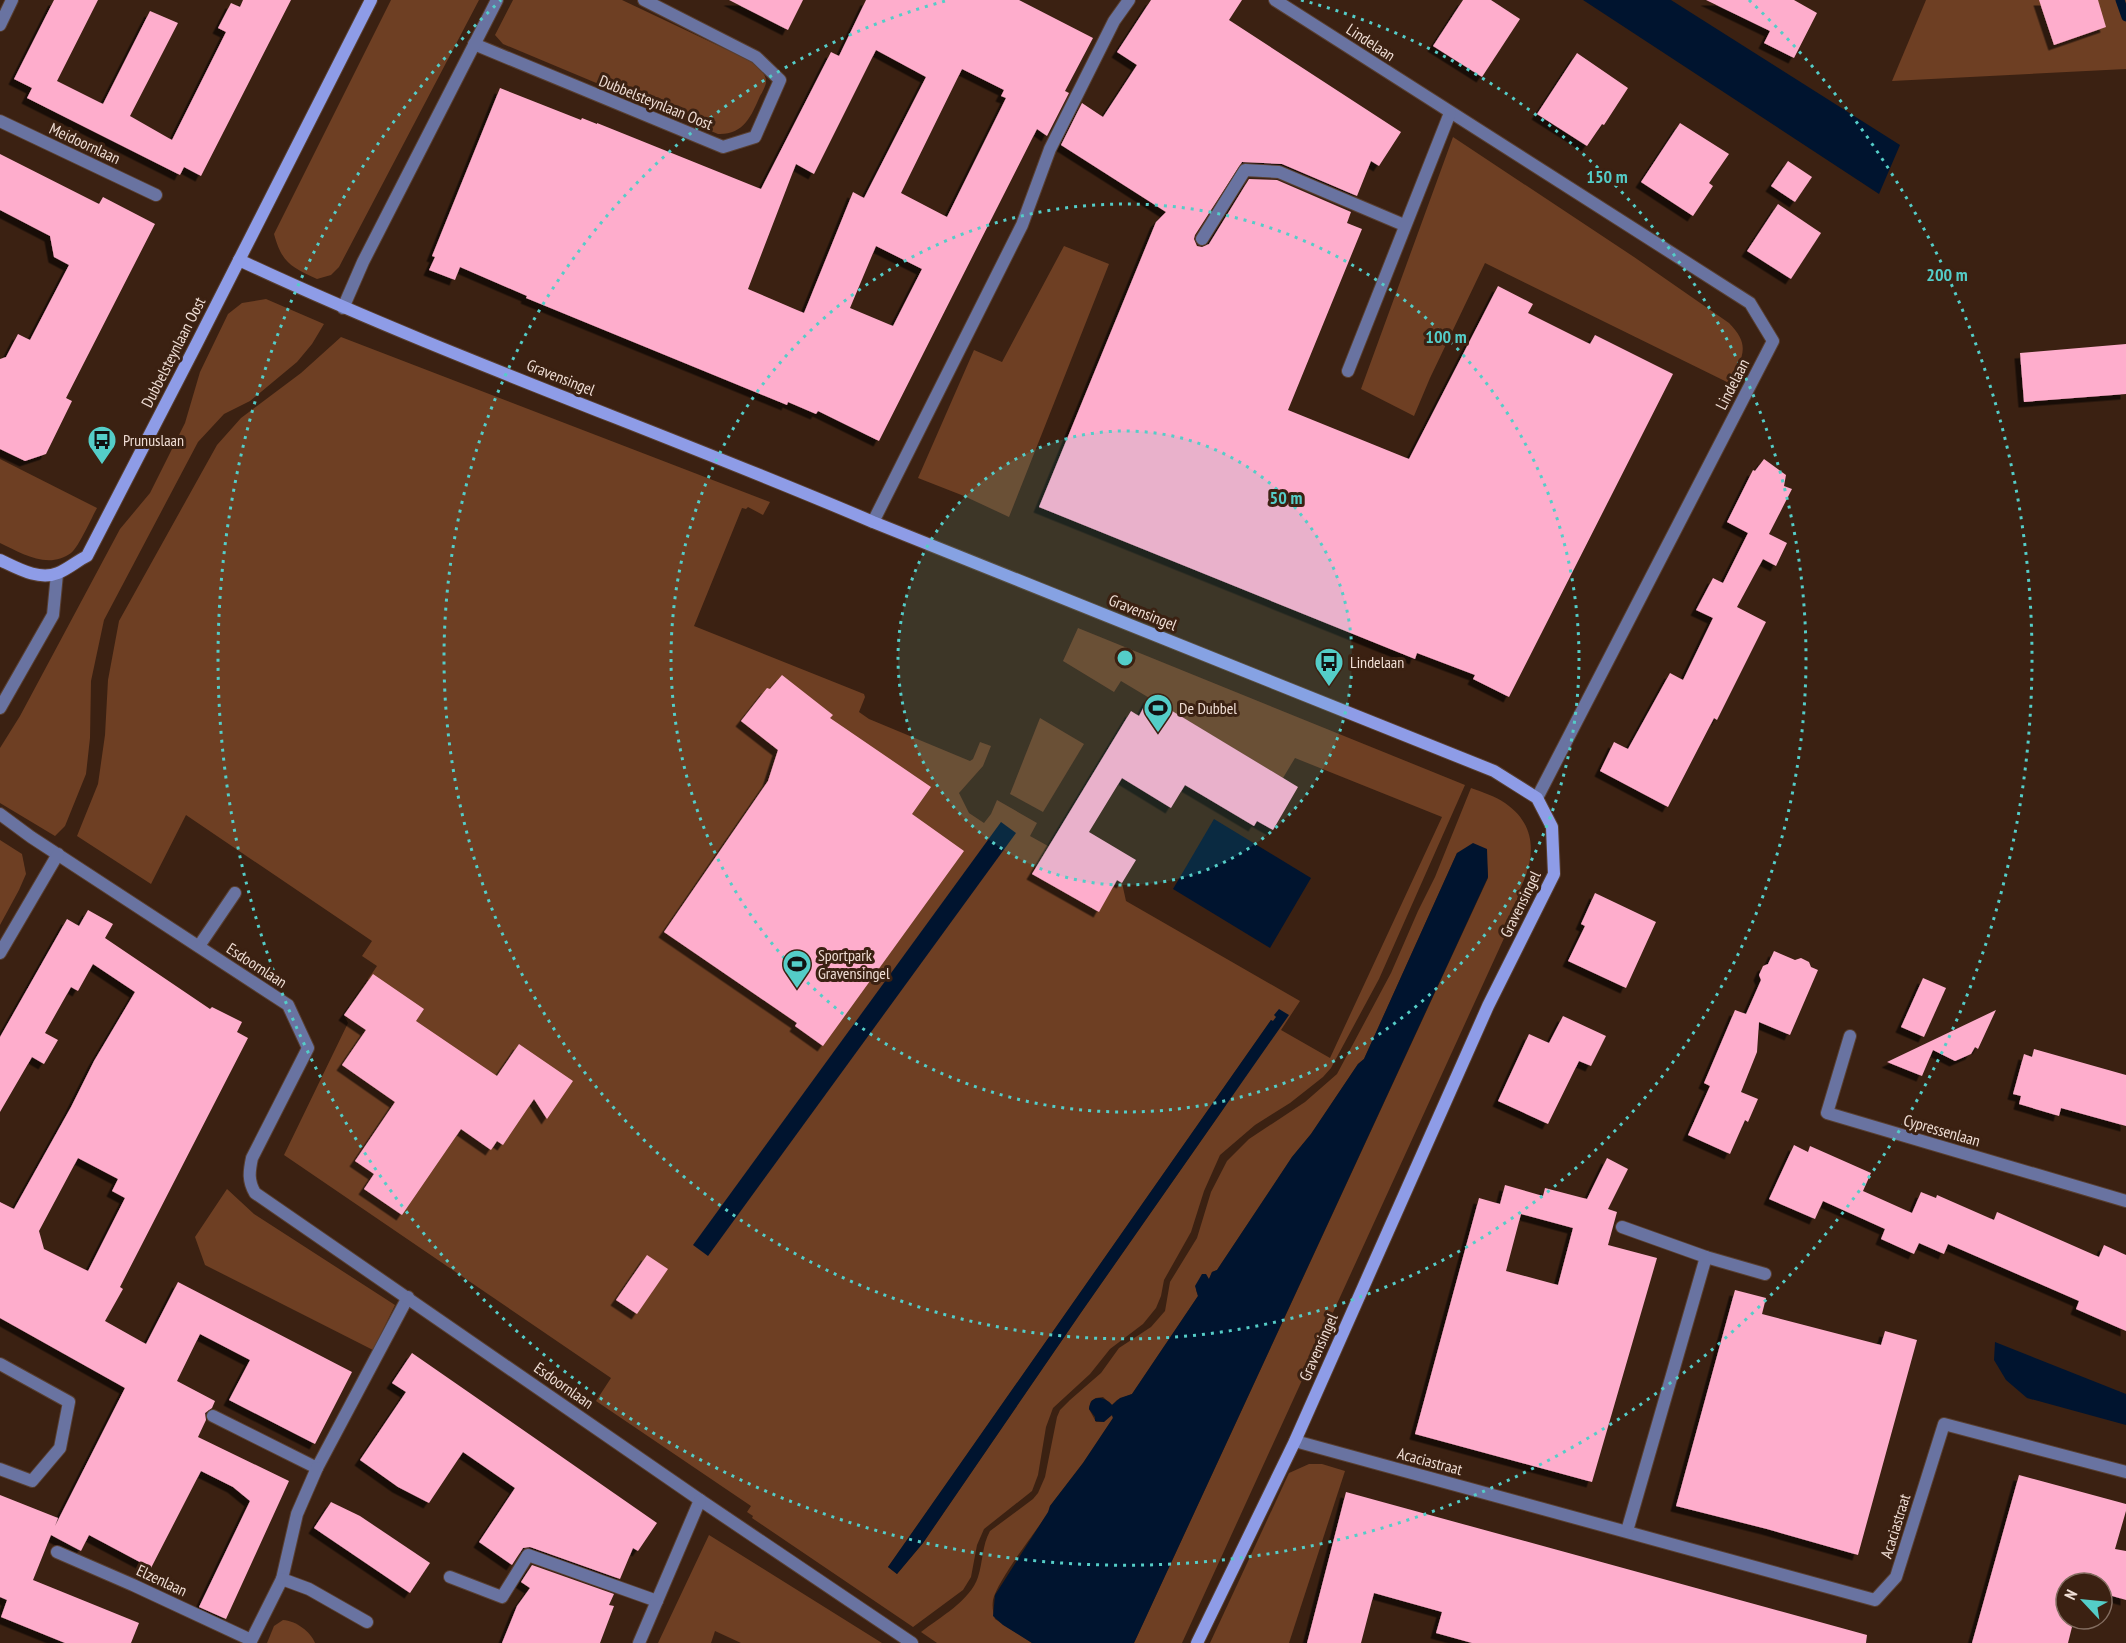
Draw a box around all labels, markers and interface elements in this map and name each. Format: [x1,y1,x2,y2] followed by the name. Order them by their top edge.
[1343,19,1399,65] street label: Lindelaan
[596,70,716,134] street label: Dubbelsteynlaan Oost
[46,118,124,168] street label: Meidoornlaan
[1586,165,1628,188] text: 150 m
[1926,263,1968,286] text: 200 m
[137,293,210,410] street label: Dubbelsteynlaan Oost
[1425,325,1467,348] text: 100 m
[524,354,598,400] street label: Gravensingel
[1711,355,1753,413] street label: Lindelaan
[86,424,118,466] bus stop icon: Prunuslaan
[123,430,184,450] place label: Prunuslaan
[1270,486,1302,509] text: 50 m
[1106,589,1180,635] street label: Gravensingel
[1313,646,1345,688] bus stop icon: Lindelaan
[1115,648,1135,668] centre of rings
[1350,652,1404,672] place label: Lindelaan
[1142,692,1174,734] sports icon: De Dubbel
[1179,698,1237,718] place label: De Dubbel
[1495,867,1545,941] street label: Gravensingel
[223,938,291,992] street label: Esdoornlaan
[818,945,890,983] place label: Sportpark Gravensingel
[781,948,813,990] sports icon: Sportpark Gravensingel
[1901,1110,1983,1150] street label: Cypressenlaan
[1294,1310,1342,1384] street label: Gravensingel
[530,1357,598,1413] street label: Esdoornlaan
[1395,1443,1465,1479] street label: Acaciastraat
[1876,1491,1914,1561] street label: Acaciastraat
[134,1560,190,1600] street label: Elzenlaan
[2054,1571,2114,1631] north arrow
[2060,1586,2081,1603] text: N

